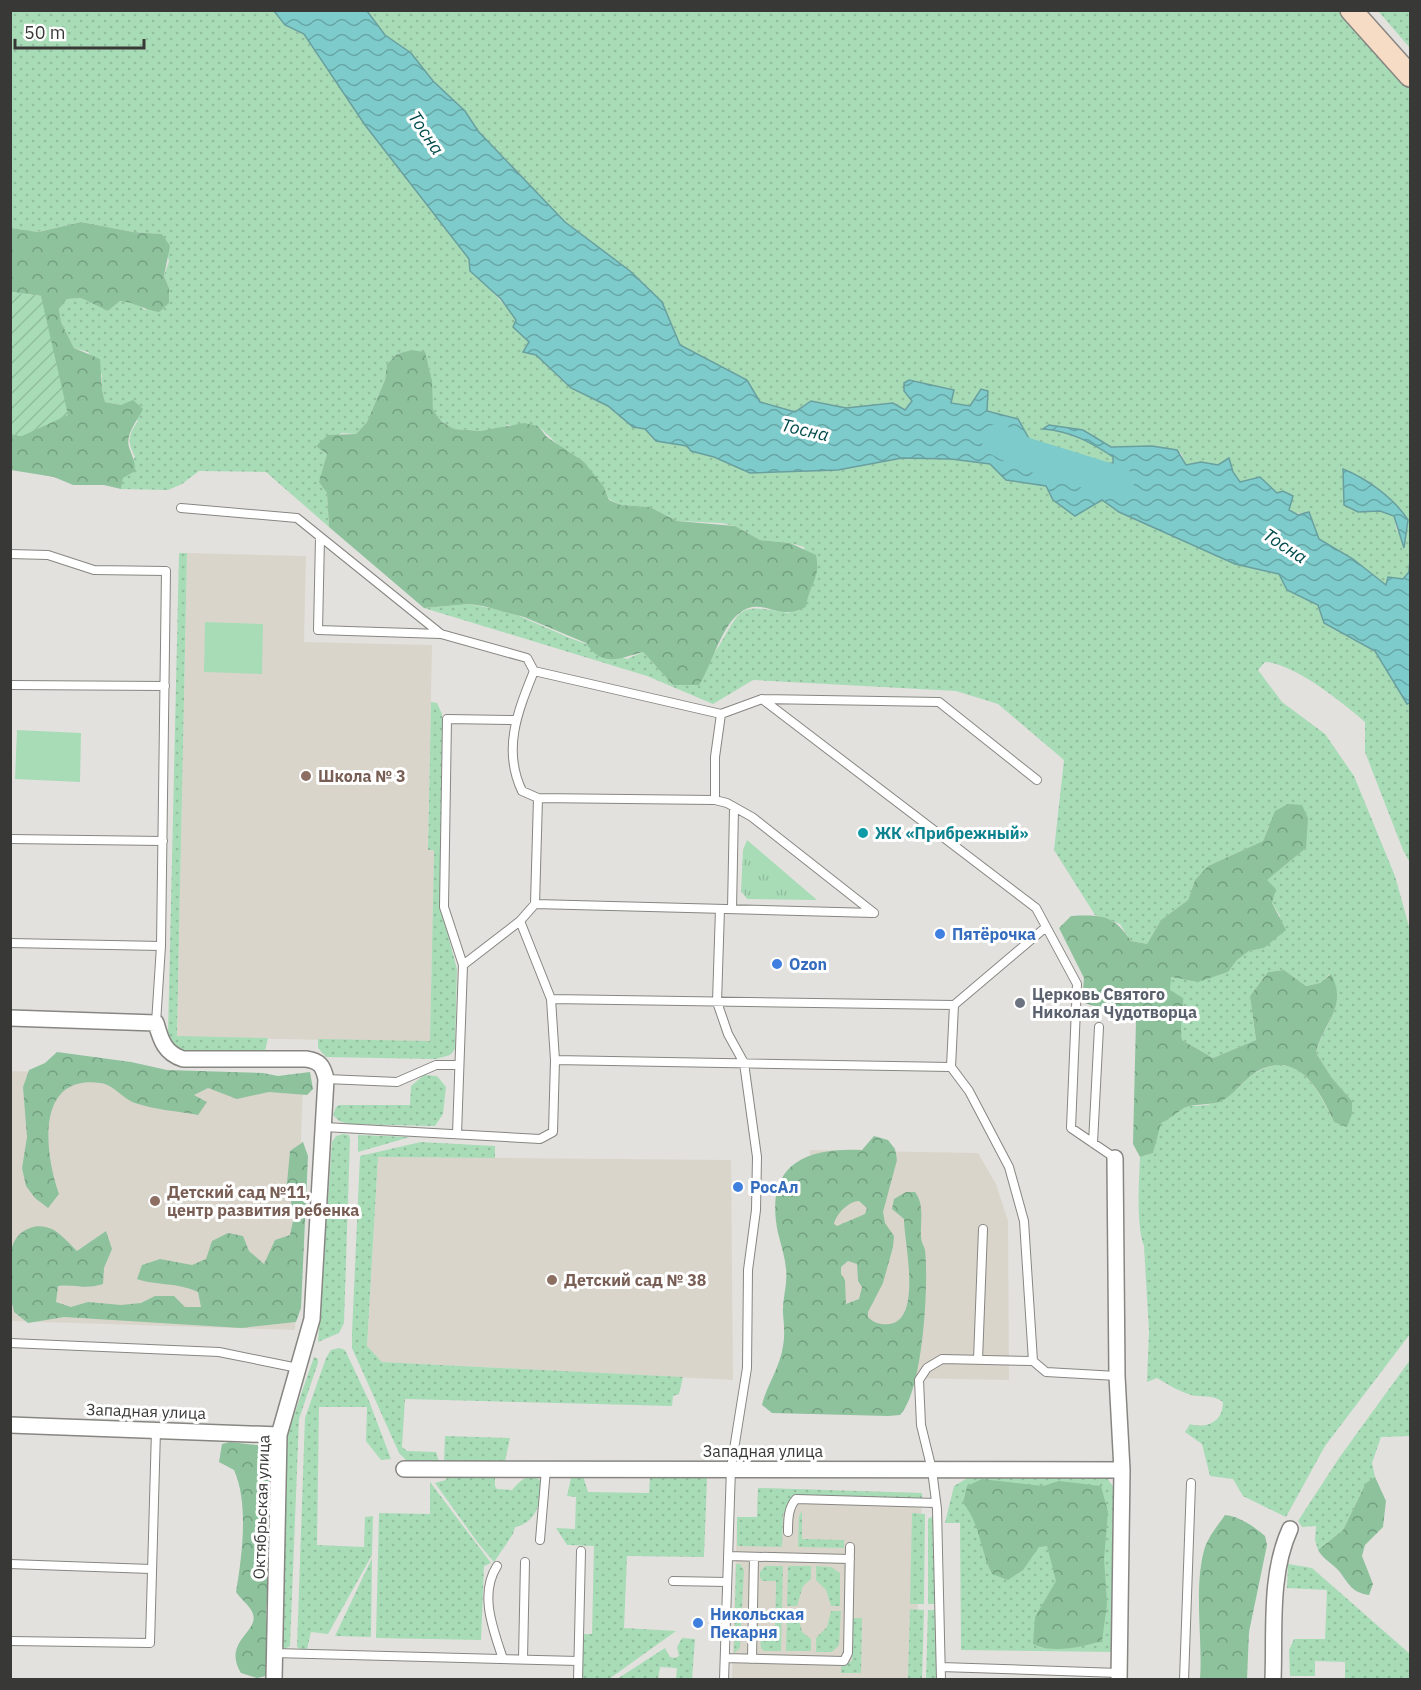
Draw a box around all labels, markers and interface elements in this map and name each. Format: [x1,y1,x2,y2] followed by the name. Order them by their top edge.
[15,12,144,50] scale bar
[24,21,66,44] text: 50 m
[403,106,449,159] water label: Тосна
[779,413,831,446] water label: Тосна
[1259,523,1312,568] water label: Тосна
[318,766,406,786] place label: Школа № 3
[299,769,313,783] marker: Школа № 3
[875,823,1028,843] place label: ЖК «Прибрежный»
[856,826,870,840] marker: ЖК «Прибрежный»
[952,924,1036,944] place label: Пятёрочка
[933,927,947,941] marker: Пятёрочка
[789,954,827,974] place label: Ozon
[770,957,784,971] marker: Ozon
[1032,984,1197,1022] place label: Церковь Святого Николая Чудотворца
[1013,996,1027,1010] marker: Церковь Святого Николая Чудотворца
[750,1177,798,1197] place label: РосАл
[731,1180,745,1194] marker: РосАл
[167,1182,359,1220] place label: Детский сад №11, центр развития ребенка
[148,1194,162,1208] marker: Детский сад №11, центр развития ребенка
[564,1270,706,1290] place label: Детский сад № 38
[545,1273,559,1287] marker: Детский сад № 38
[86,1399,207,1423] street label: Западная улица
[248,1434,274,1580] street label: Октябрьская улица
[703,1441,824,1461] street label: Западная улица
[710,1604,804,1642] place label: Никольская Пекарня
[691,1616,705,1630] marker: Никольская Пекарня

